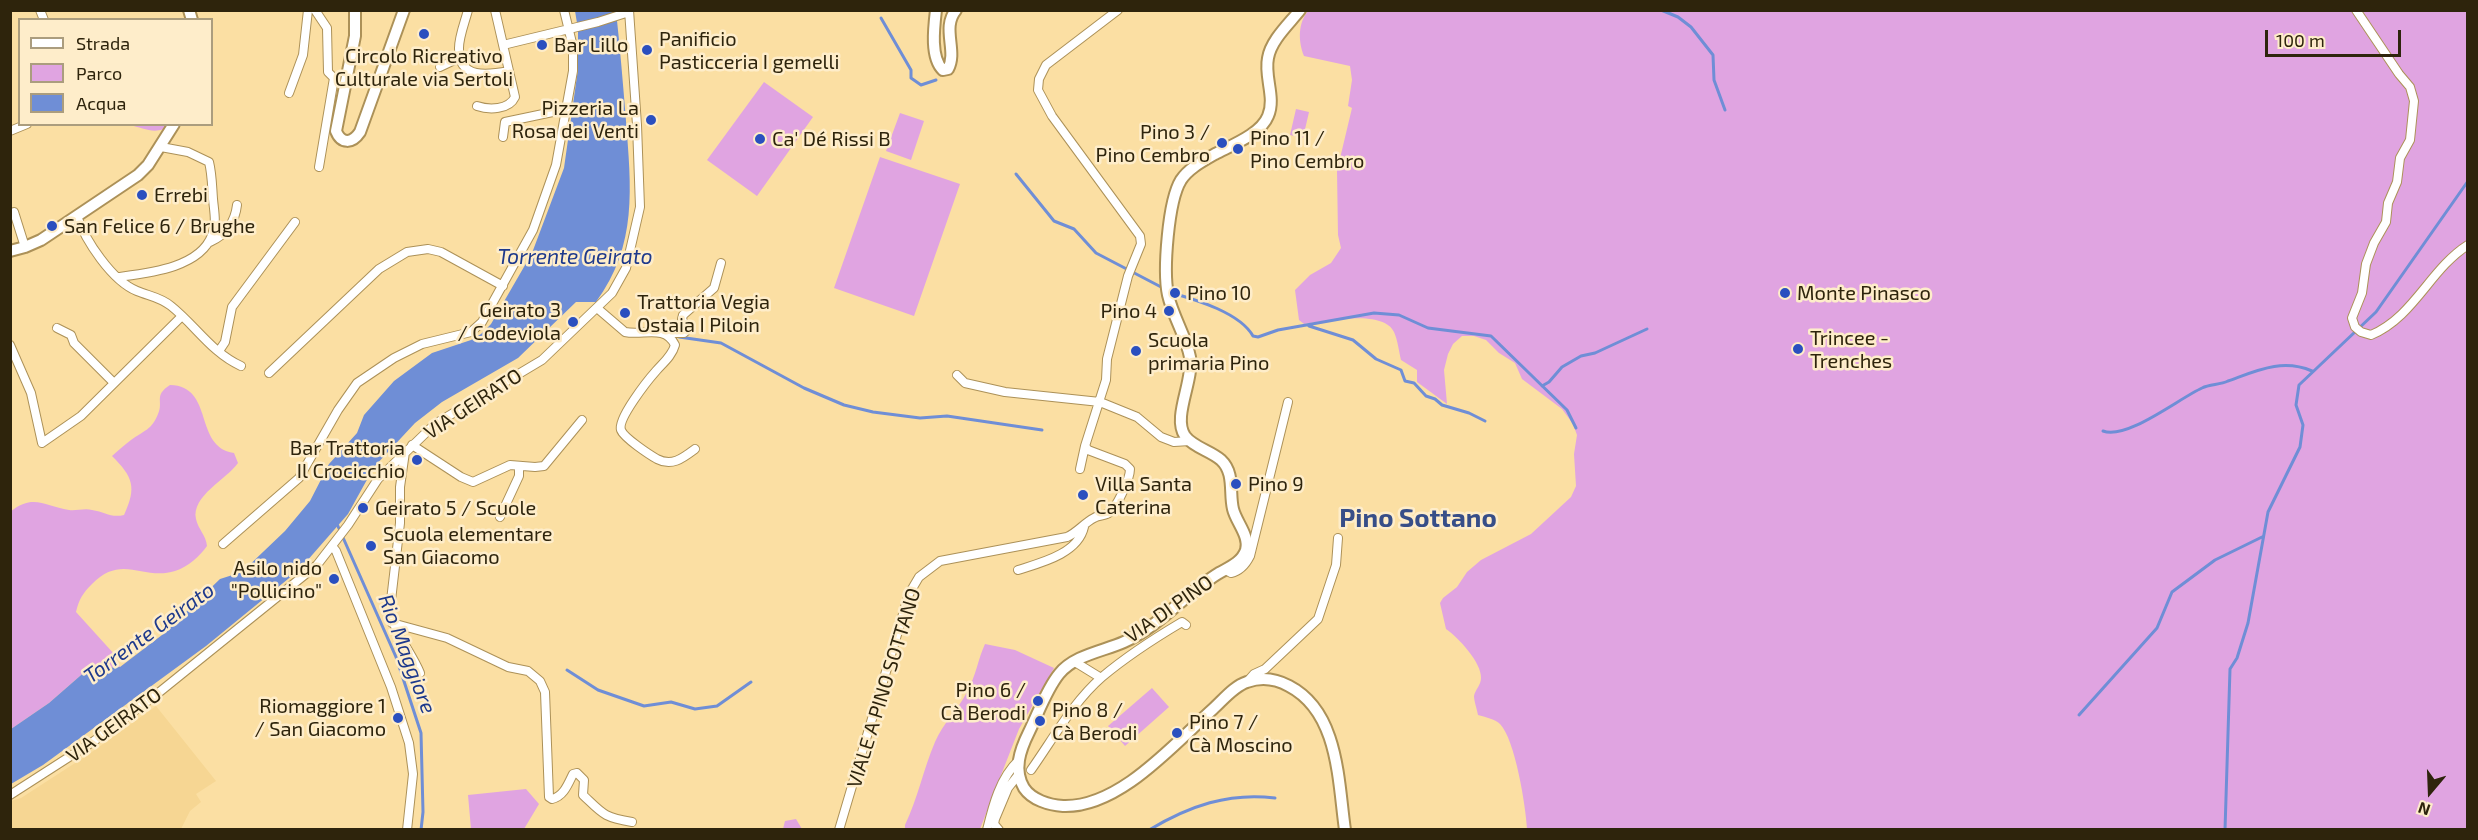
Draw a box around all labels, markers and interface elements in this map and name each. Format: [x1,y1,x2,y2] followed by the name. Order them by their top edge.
[18,18,213,126] legend
[2268,18,2404,56] scale bar
[417,27,431,41] marker: Circolo Ricreativo Culturale via Sertoli
[659,27,839,74] place label: Panificio Pasticceria I gemelli
[2276,29,2325,51] text: 100 m
[76,32,130,54] text: Strada
[554,33,628,57] place label: Bar Lillo
[535,38,549,52] marker: Bar Lillo
[640,43,654,57] marker: Panificio Pasticceria I gemelli
[335,44,513,91] place label: Circolo Ricreativo Culturale via Sertoli
[76,62,122,84] text: Parco
[76,92,126,114] text: Acqua
[512,96,639,143] place label: Pizzeria La Rosa dei Venti
[644,113,658,127] marker: Pizzeria La Rosa dei Venti
[1096,120,1210,167] place label: Pino 3 / Pino Cembro
[1250,126,1364,173] place label: Pino 11 / Pino Cembro
[772,127,891,151] place label: Ca' Dé Rissi B
[753,132,767,146] marker: Ca' Dé Rissi B
[1215,136,1229,150] marker: Pino 3 / Pino Cembro
[1231,142,1245,156] marker: Pino 11 / Pino Cembro
[154,183,208,207] place label: Errebi
[135,188,149,202] marker: Errebi
[64,214,255,238] place label: San Felice 6 / Brughe
[45,219,59,233] marker: San Felice 6 / Brughe
[498,244,652,270] water label: Torrente Geirato
[1187,281,1251,305] place label: Pino 10
[1797,281,1931,305] place label: Monte Pinasco
[1168,286,1182,300] marker: Pino 10
[1778,286,1792,300] marker: Monte Pinasco
[637,290,770,337] place label: Trattoria Vegia Ostaia I Piloin
[457,298,561,345] place label: Geirato 3 / Codeviola
[1101,299,1157,323] place label: Pino 4
[1162,304,1176,318] marker: Pino 4
[618,306,632,320] marker: Trattoria Vegia Ostaia I Piloin
[566,315,580,329] marker: Geirato 3 / Codeviola
[1810,326,1892,373] place label: Trincee - Trenches
[1148,328,1269,375] place label: Scuola primaria Pino
[1791,342,1805,356] marker: Trincee - Trenches
[1129,344,1143,358] marker: Scuola primaria Pino
[420,364,526,444] street label: VIA GEIRATO
[290,436,405,483] place label: Bar Trattoria Il Crocicchio
[410,453,424,467] marker: Bar Trattoria Il Crocicchio
[1095,472,1192,519] place label: Villa Santa Caterina
[1248,472,1304,496] place label: Pino 9
[1229,477,1243,491] marker: Pino 9
[1076,488,1090,502] marker: Villa Santa Caterina
[375,496,536,520] place label: Geirato 5 / Scuole
[356,501,370,515] marker: Geirato 5 / Scuole
[1339,502,1497,534] district label: Pino Sottano
[383,522,553,569] place label: Scuola elementare San Giacomo
[364,539,378,553] marker: Scuola elementare San Giacomo
[231,556,322,603] place label: Asilo nido "Pollicino"
[1120,570,1218,648] street label: VIA DI PINO
[327,572,341,586] marker: Asilo nido "Pollicino"
[79,577,219,689] water label: Torrente Geirato
[842,585,926,791] street label: VIALE A PINO SOTTANO
[373,591,441,717] water label: Rio Maggiore
[940,678,1026,725] place label: Pino 6 / Cà Berodi
[62,682,166,768] street label: VIA GEIRATO
[255,694,386,741] place label: Riomaggiore 1 / San Giacomo
[1031,694,1045,708] marker: Pino 6 / Cà Berodi
[1052,698,1138,745] place label: Pino 8 / Cà Berodi
[1189,710,1293,757] place label: Pino 7 / Cà Moscino
[391,711,405,725] marker: Riomaggiore 1 / San Giacomo
[1033,714,1047,728] marker: Pino 8 / Cà Berodi
[1170,726,1184,740] marker: Pino 7 / Cà Moscino
[2400,762,2460,822] north arrow
[2415,799,2433,820] text: N

